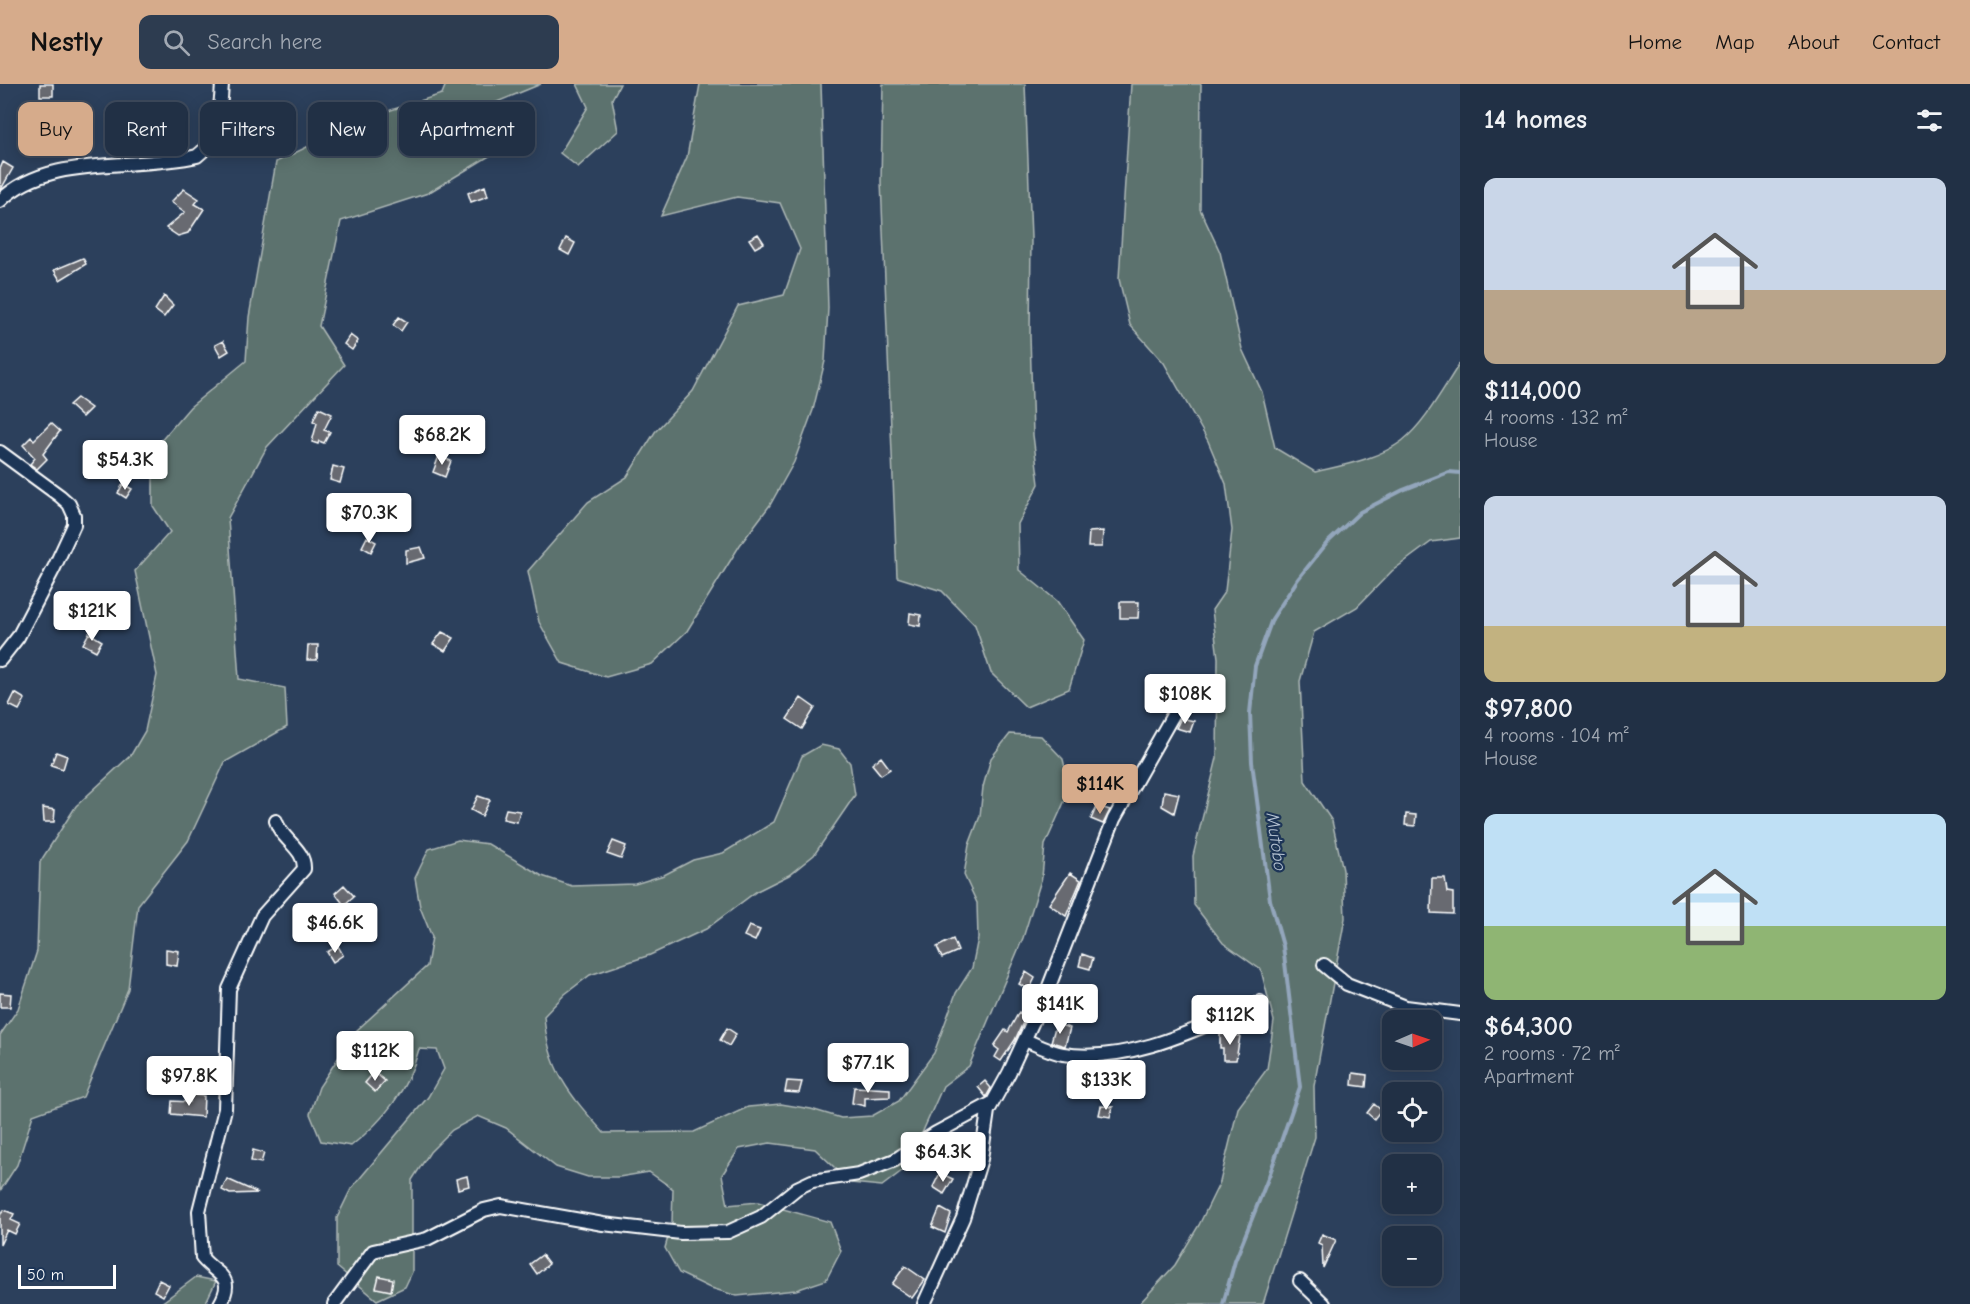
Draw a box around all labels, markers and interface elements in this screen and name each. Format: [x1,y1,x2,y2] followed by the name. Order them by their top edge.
[139,15,559,69] search box
[30,26,103,58] text: Nestly
[160,26,193,59] icon: search
[208,29,322,55] text: Search here
[1628,30,1682,54] text: Home
[1715,30,1755,54] text: Map
[1788,30,1839,54] text: About
[1872,30,1940,54] text: Contact
[18,102,93,156] chip: Buy
[105,102,188,156] chip: Rent
[200,102,296,156] chip: Filters
[308,102,387,156] chip: New
[399,102,535,156] chip: Apartment
[1913,104,1946,137] icon: filters
[1484,105,1587,135] text: 14 homes
[1661,217,1769,325] icon: home
[1484,376,1582,406] text: $114,000
[1484,406,1628,429] text: 4 rooms · 132 m²
[393,415,491,466] pin: $68.2K
[413,423,471,446] text: $68.2K
[1484,429,1538,452] text: House
[76,440,174,491] pin: $54.3K
[97,448,153,471] text: $54.3K
[320,493,418,544] pin: $70.3K
[340,501,398,524] text: $70.3K
[1661,535,1769,643] icon: home
[50,591,134,642] pin: $121K
[68,599,116,622] text: $121K
[1143,674,1227,725] pin: $108K
[1159,682,1211,705] text: $108K
[1484,694,1573,724] text: $97,800
[1484,724,1629,747] text: 4 rooms · 104 m²
[1484,747,1538,770] text: House
[1058,764,1142,815] pin: $114K
[1076,772,1124,795] text: $114K
[1261,811,1290,873] water label: Mutobo
[1661,853,1769,961] icon: home
[286,903,384,954] pin: $46.6K
[306,911,364,934] text: $46.6K
[1018,984,1102,1035] pin: $141K
[1036,992,1084,1015] text: $141K
[1188,995,1272,1046] pin: $112K
[1206,1003,1254,1026] text: $112K
[1382,1010,1442,1070] north arrow
[1382,1010,1442,1286] map controls
[1484,1012,1573,1042] text: $64,300
[333,1031,417,1082] pin: $112K
[351,1039,399,1062] text: $112K
[1484,1042,1620,1065] text: 2 rooms · 72 m²
[819,1043,917,1094] pin: $77.1K
[842,1051,894,1074] text: $77.1K
[140,1056,238,1107] pin: $97.8K
[1064,1060,1148,1111] pin: $133K
[161,1064,217,1087] text: $97.8K
[1484,1065,1574,1088] text: Apartment
[1081,1068,1131,1091] text: $133K
[1382,1082,1442,1142] button: locate
[894,1132,992,1183] pin: $64.3K
[915,1140,971,1163] text: $64.3K
[1382,1154,1442,1214] button: +
[1382,1226,1442,1286] button: −
[18,1262,116,1290] scale bar
[27,1266,64,1284] text: 50 m

